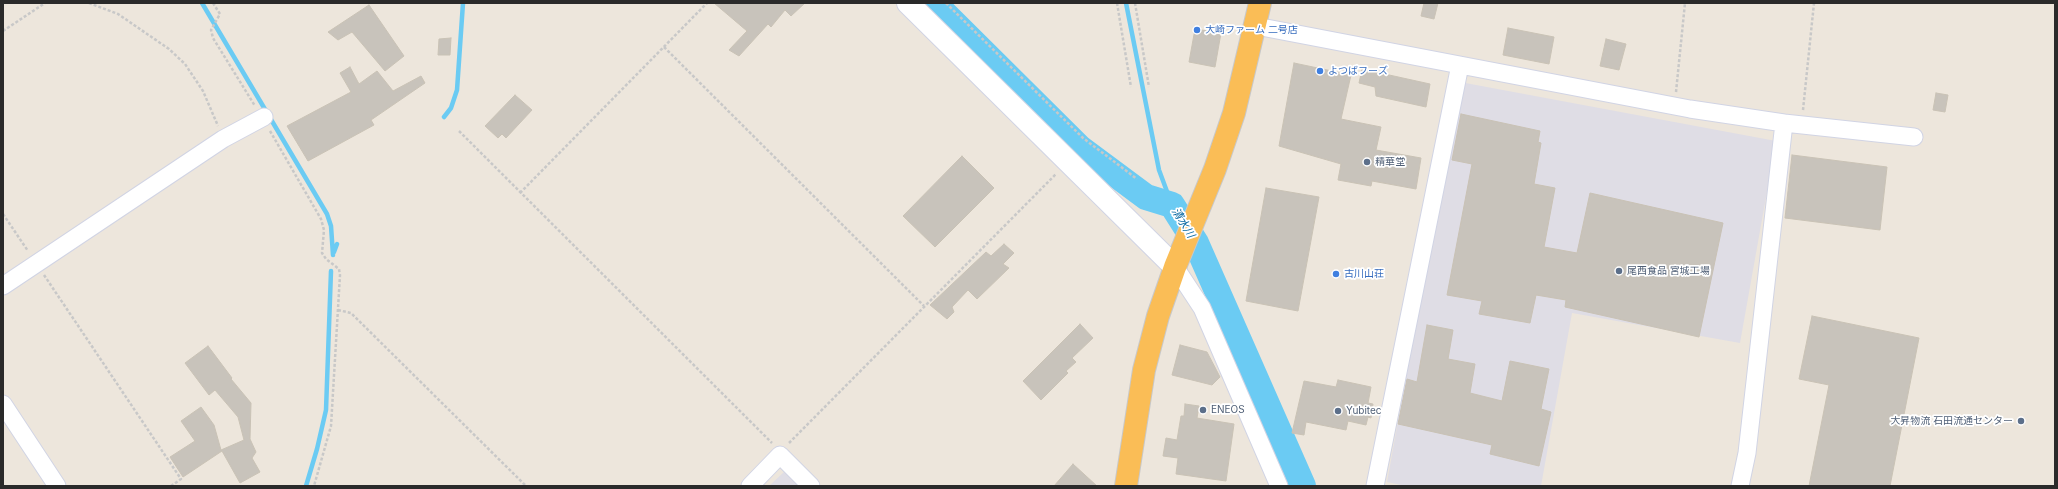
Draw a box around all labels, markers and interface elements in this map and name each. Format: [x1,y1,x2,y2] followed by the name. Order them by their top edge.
[1205,24,1298,36] place label: 大崎ファーム 二号店
[1192,25,1202,35] marker: 大崎ファーム 二号店
[1328,65,1388,77] place label: よつばフーズ
[1315,66,1325,76] marker: よつばフーズ
[1375,156,1405,168] place label: 精華堂
[1362,157,1372,167] marker: 精華堂
[1169,206,1197,240] water label: 清水川
[1627,265,1710,277] place label: 尾西食品 宮城工場
[1614,266,1624,276] marker: 尾西食品 宮城工場
[1344,268,1384,280] place label: 古川山荘
[1331,269,1341,279] marker: 古川山荘
[1211,404,1245,416] place label: ENEOS
[1198,405,1208,415] marker: ENEOS
[1346,405,1382,417] place label: Yubitec
[1333,406,1343,416] marker: Yubitec
[1890,415,2013,427] place label: 大昇物流 石田流通センター
[2016,416,2026,426] marker: 大昇物流 石田流通センター

